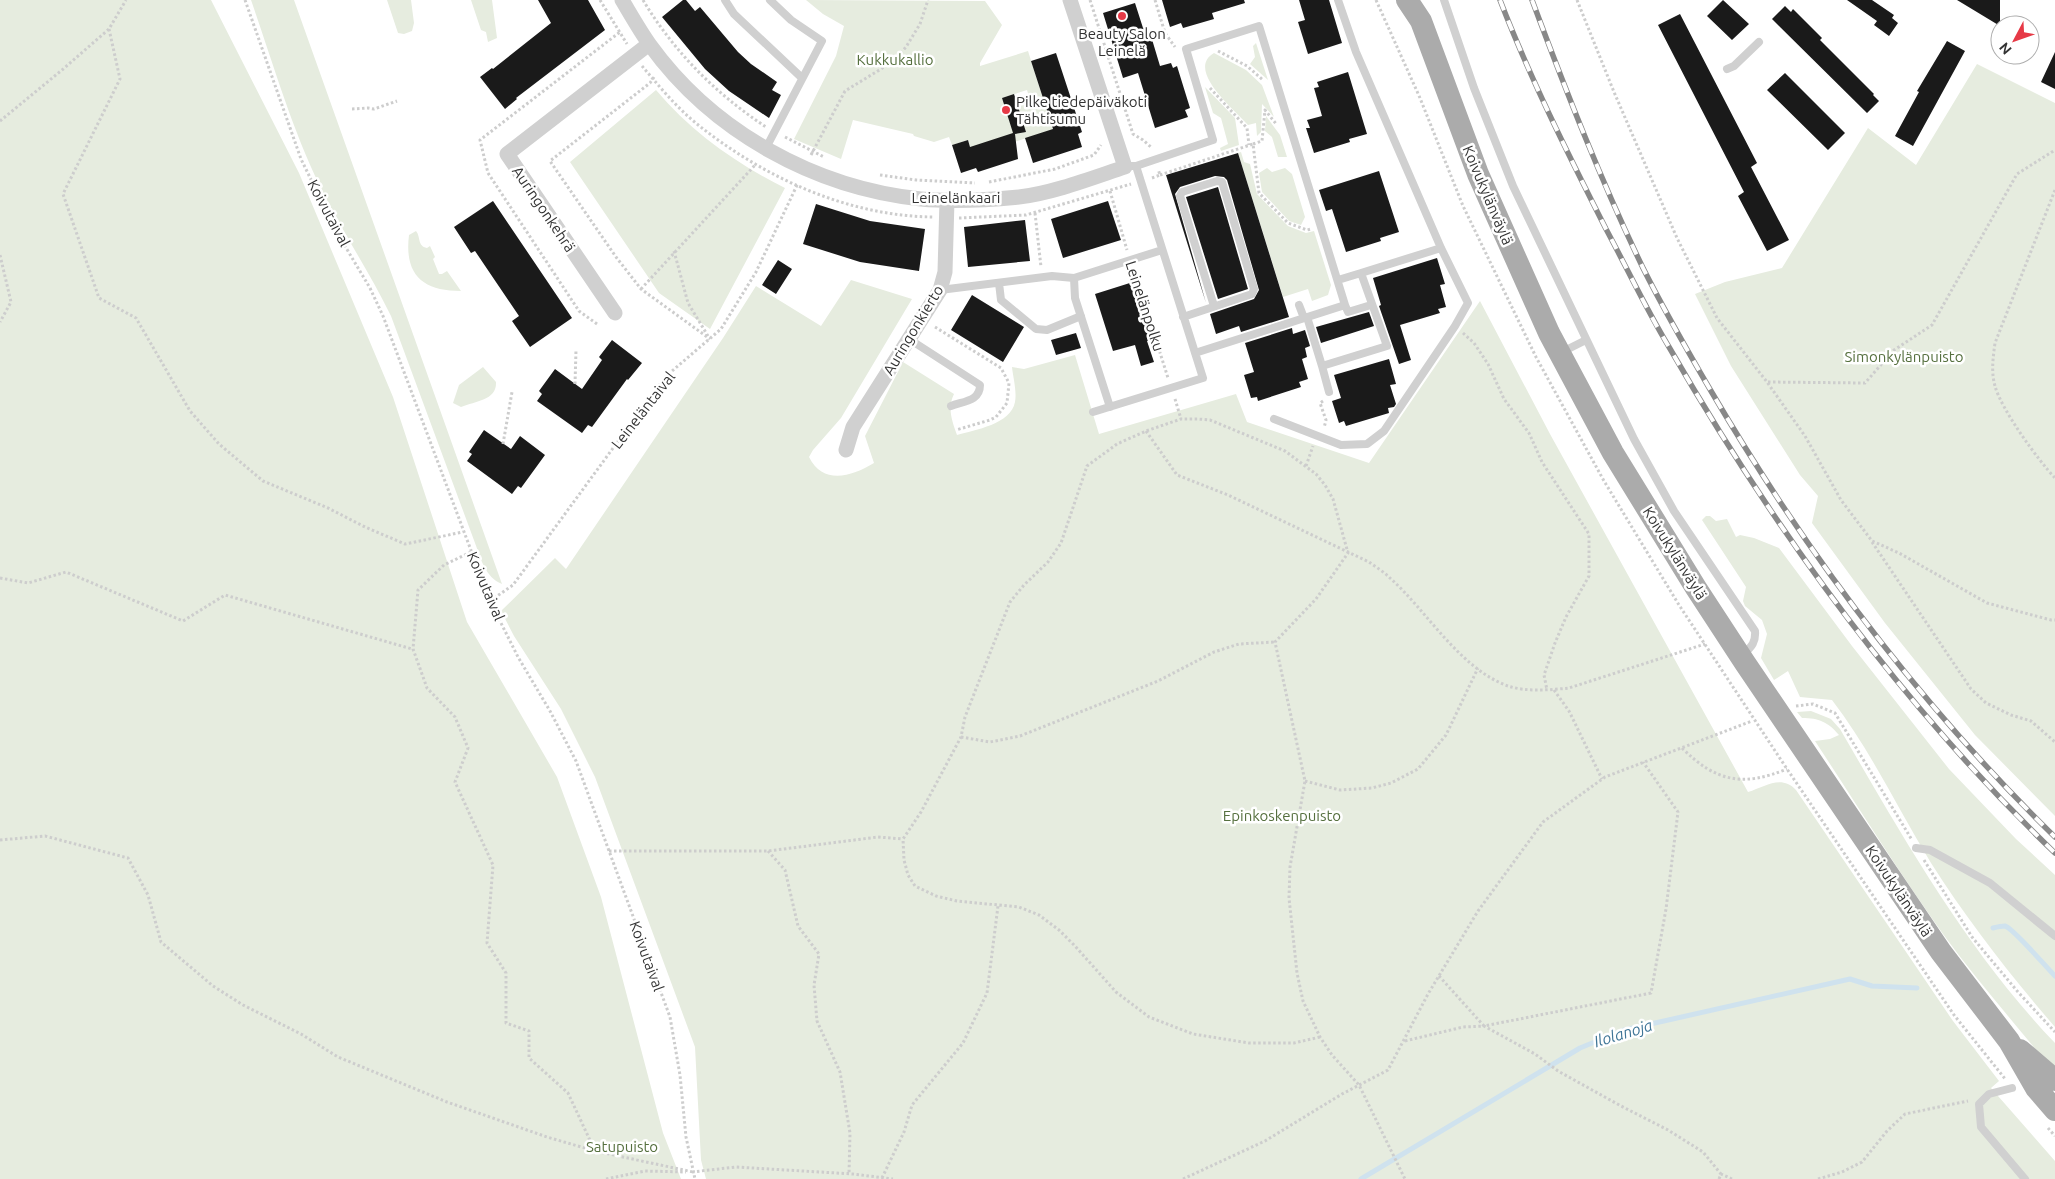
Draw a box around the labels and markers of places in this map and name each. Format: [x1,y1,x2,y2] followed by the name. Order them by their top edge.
[1116,10,1128,22] marker: Beauty Salon Leinelä
[1078,25,1166,59] place label: Beauty Salon Leinelä
[1016,93,1147,127] place label: Pilke tiedepäiväkoti Tähtisumu
[1000,104,1012,116] marker: Pilke tiedepäiväkoti Tähtisumu

